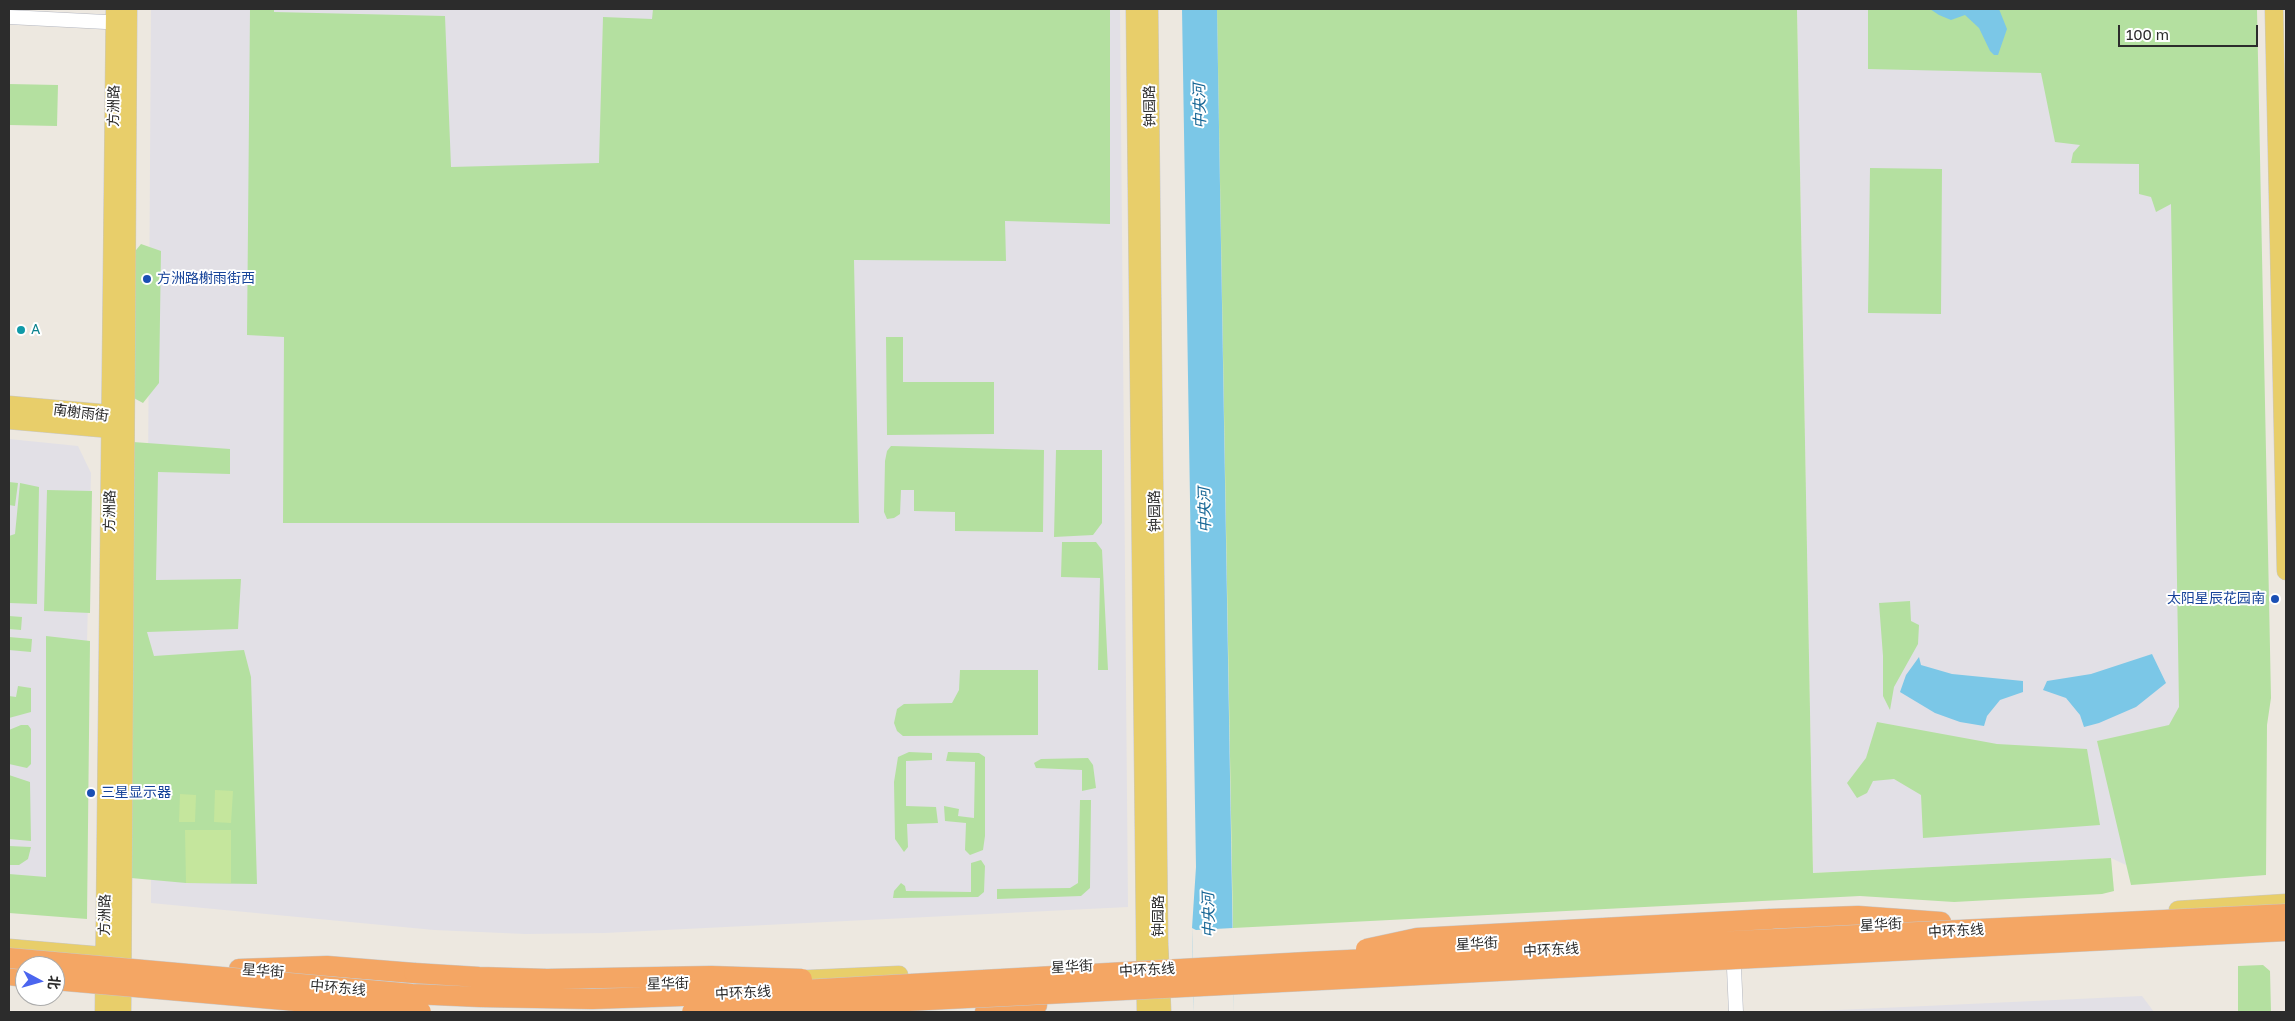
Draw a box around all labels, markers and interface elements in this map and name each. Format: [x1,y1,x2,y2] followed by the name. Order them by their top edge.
[2120,15,2260,47] scale bar
[2126,25,2169,43] text: 100 m
[1191,83,1209,129] water label: 中央河
[105,85,123,127] street label: 方洲路
[1141,85,1159,127] street label: 钟园路
[157,271,255,287] place label: 方洲路榭雨街西
[141,273,153,285] marker: 方洲路榭雨街西
[31,322,40,338] place label: A
[15,324,27,336] marker: A
[52,401,110,425] street label: 南榭雨街
[1196,487,1214,533] water label: 中央河
[101,490,119,532] street label: 方洲路
[1146,490,1164,532] street label: 钟园路
[2167,591,2265,607] place label: 太阳星辰花园南
[2269,593,2281,605] marker: 太阳星辰花园南
[101,785,171,801] place label: 三星显示器
[85,787,97,799] marker: 三星显示器
[1200,892,1218,938] water label: 中央河
[96,894,114,936] street label: 方洲路
[1151,895,1167,937] street label: 钟园路
[1860,916,1902,934] street label: 星华街
[1928,921,1984,941] street label: 中环东线
[1456,935,1498,953] street label: 星华街
[1523,940,1579,960] street label: 中环东线
[15,956,65,1006] north arrow
[1051,958,1093,976] street label: 星华街
[1119,960,1175,980] street label: 中环东线
[241,961,285,981] street label: 星华街
[45,975,64,990] text: 北
[647,975,689,993] street label: 星华街
[309,977,367,999] street label: 中环东线
[715,983,771,1003] street label: 中环东线

